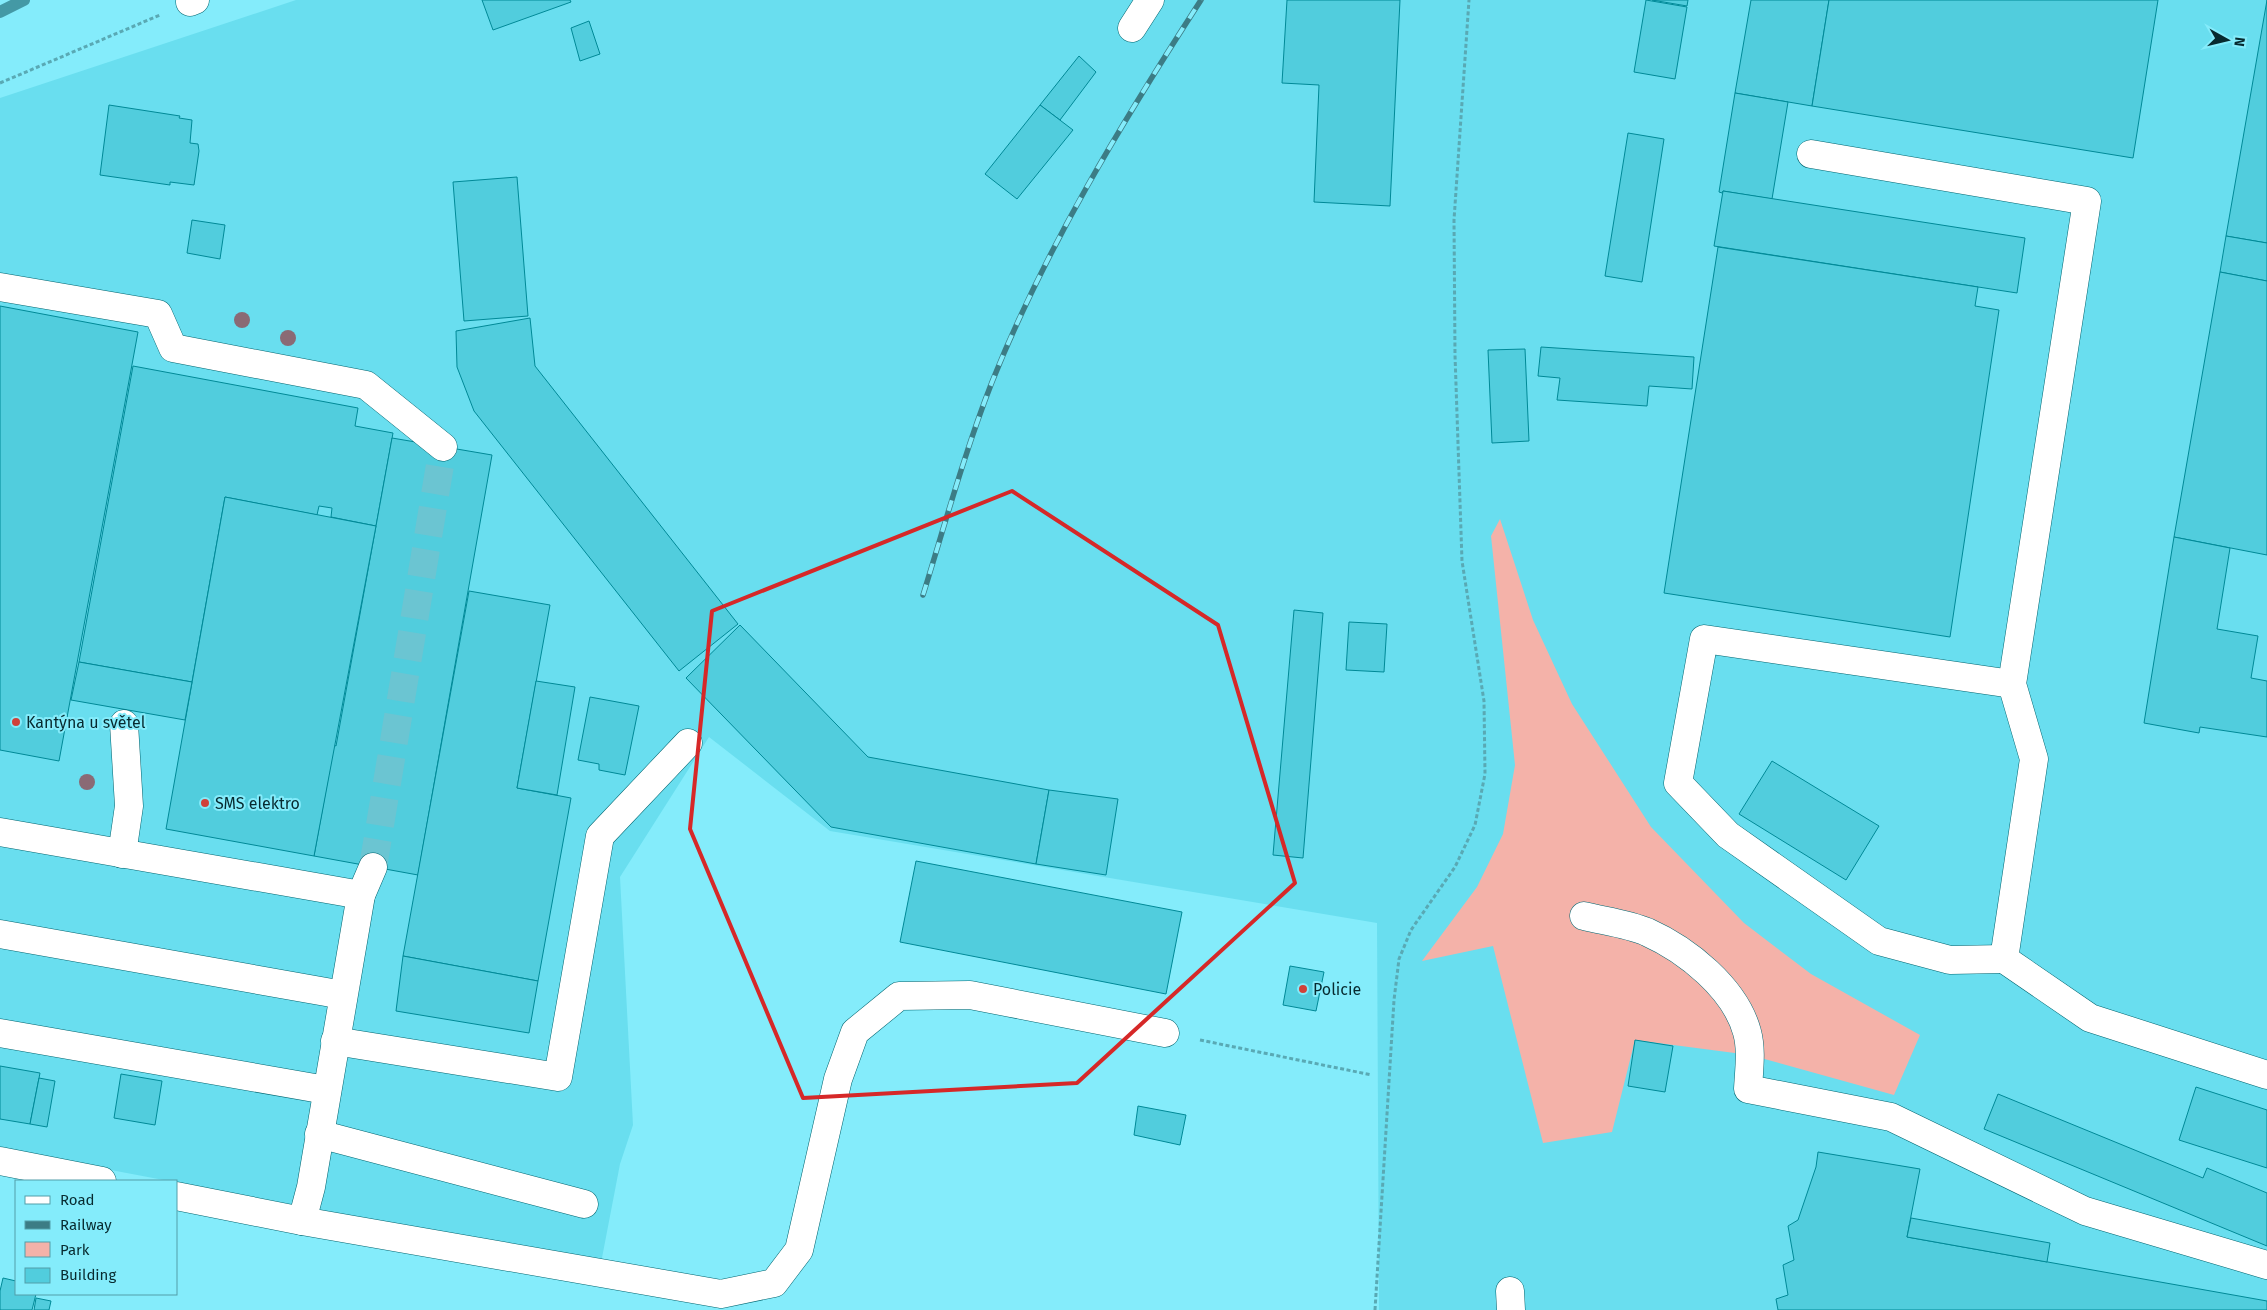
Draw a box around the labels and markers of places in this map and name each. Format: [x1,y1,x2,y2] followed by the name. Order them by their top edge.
[26,713,146,732] place label: Kantýna u světel
[10,716,22,728] marker: Kantýna u světel
[215,794,300,813] place label: SMS elektro
[199,797,211,809] marker: SMS elektro
[1313,980,1361,999] place label: Policie
[1297,983,1309,995] marker: Policie

